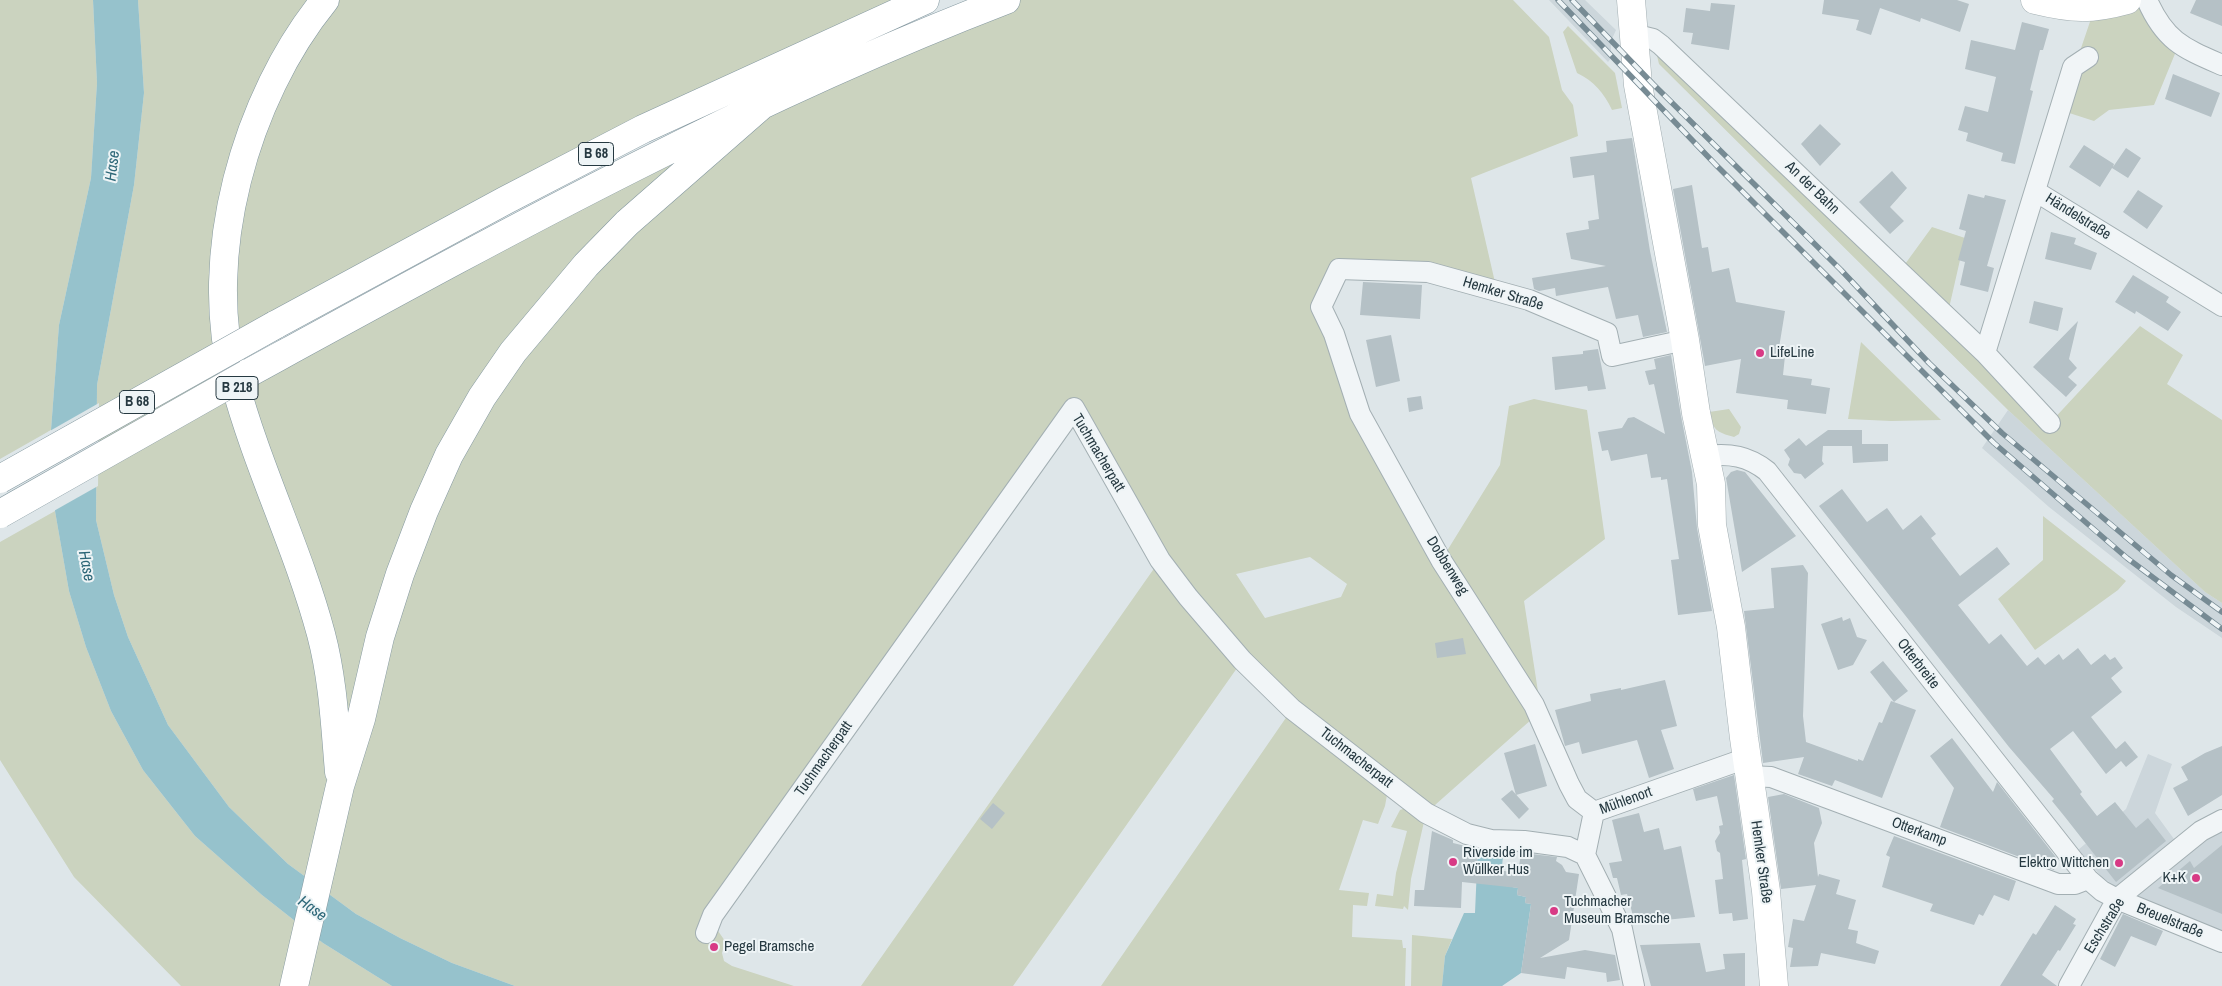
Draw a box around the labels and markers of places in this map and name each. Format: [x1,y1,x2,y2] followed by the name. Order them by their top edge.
[1770,344,1814,362] place label: LifeLine
[1754,347,1766,359] marker: LifeLine
[1463,844,1533,879] place label: Riverside im Wüllker Hus
[2019,854,2109,872] place label: Elektro Wittchen
[1447,856,1459,868] marker: Riverside im Wüllker Hus
[2113,857,2125,869] marker: Elektro Wittchen
[2162,869,2186,887] place label: K+K
[2190,872,2202,884] marker: K+K
[1564,893,1670,928] place label: Tuchmacher Museum Bramsche
[1548,905,1560,917] marker: Tuchmacher Museum Bramsche
[724,938,814,956] place label: Pegel Bramsche
[708,941,720,953] marker: Pegel Bramsche

